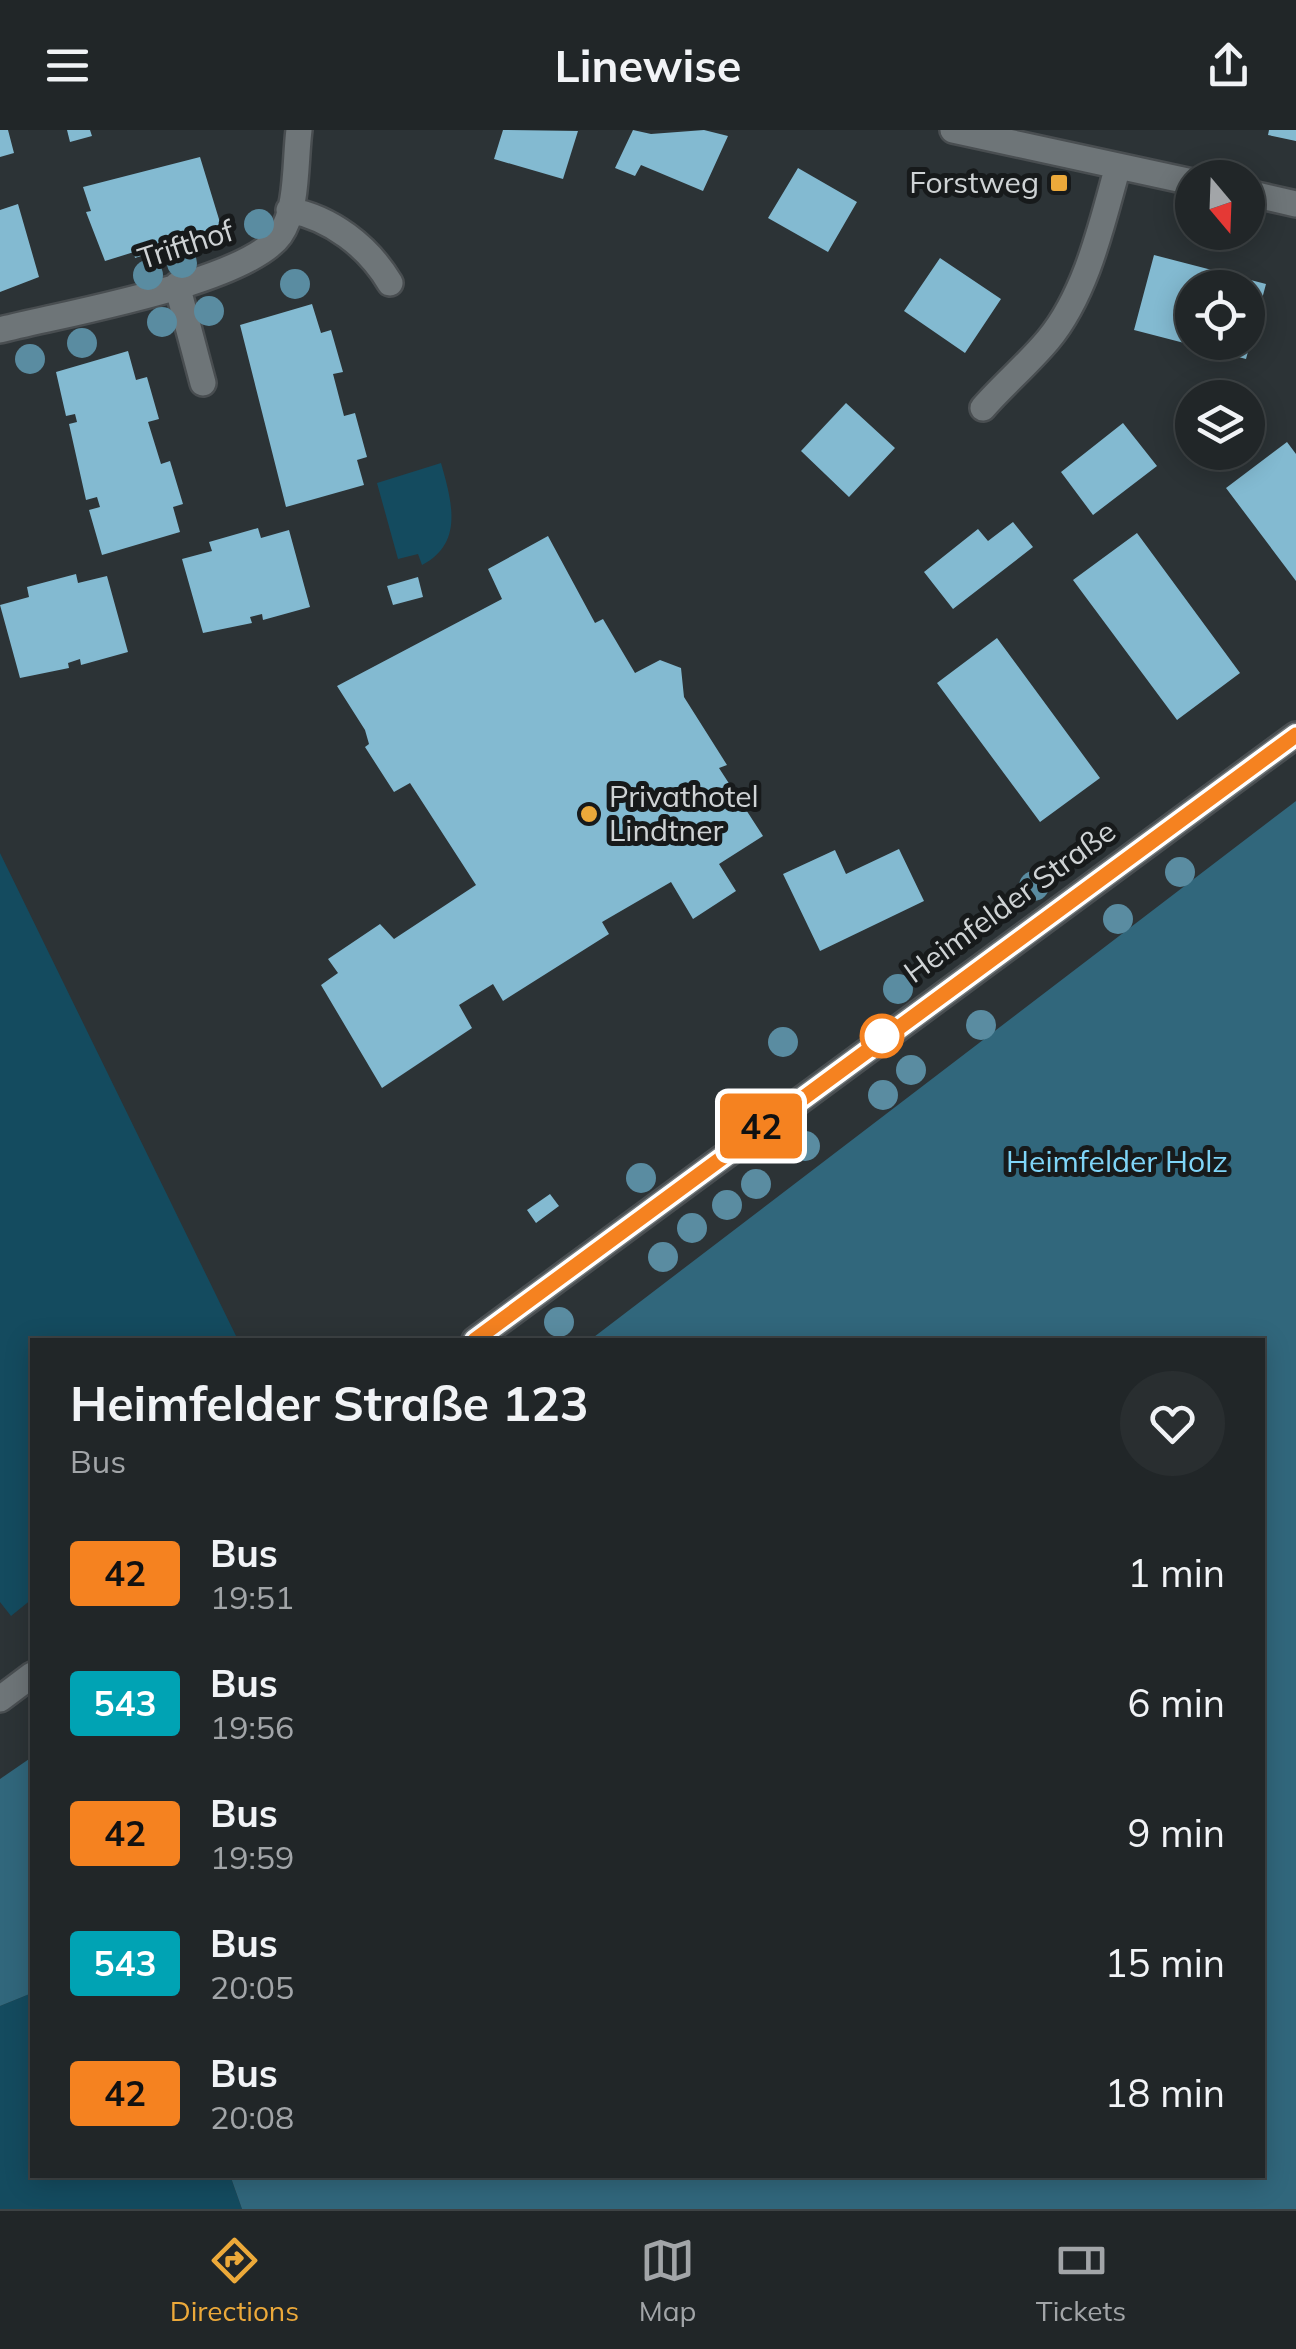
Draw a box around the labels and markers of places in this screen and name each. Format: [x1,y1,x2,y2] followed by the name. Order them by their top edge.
[909,163,1039,201] place label: Forstweg
[1048,172,1070,194] marker: Forstweg
[609,777,759,849] place label: Privathotel Lindtner
[578,803,600,825] marker: Privathotel Lindtner
[861,1015,903,1057] unlabelled marker

